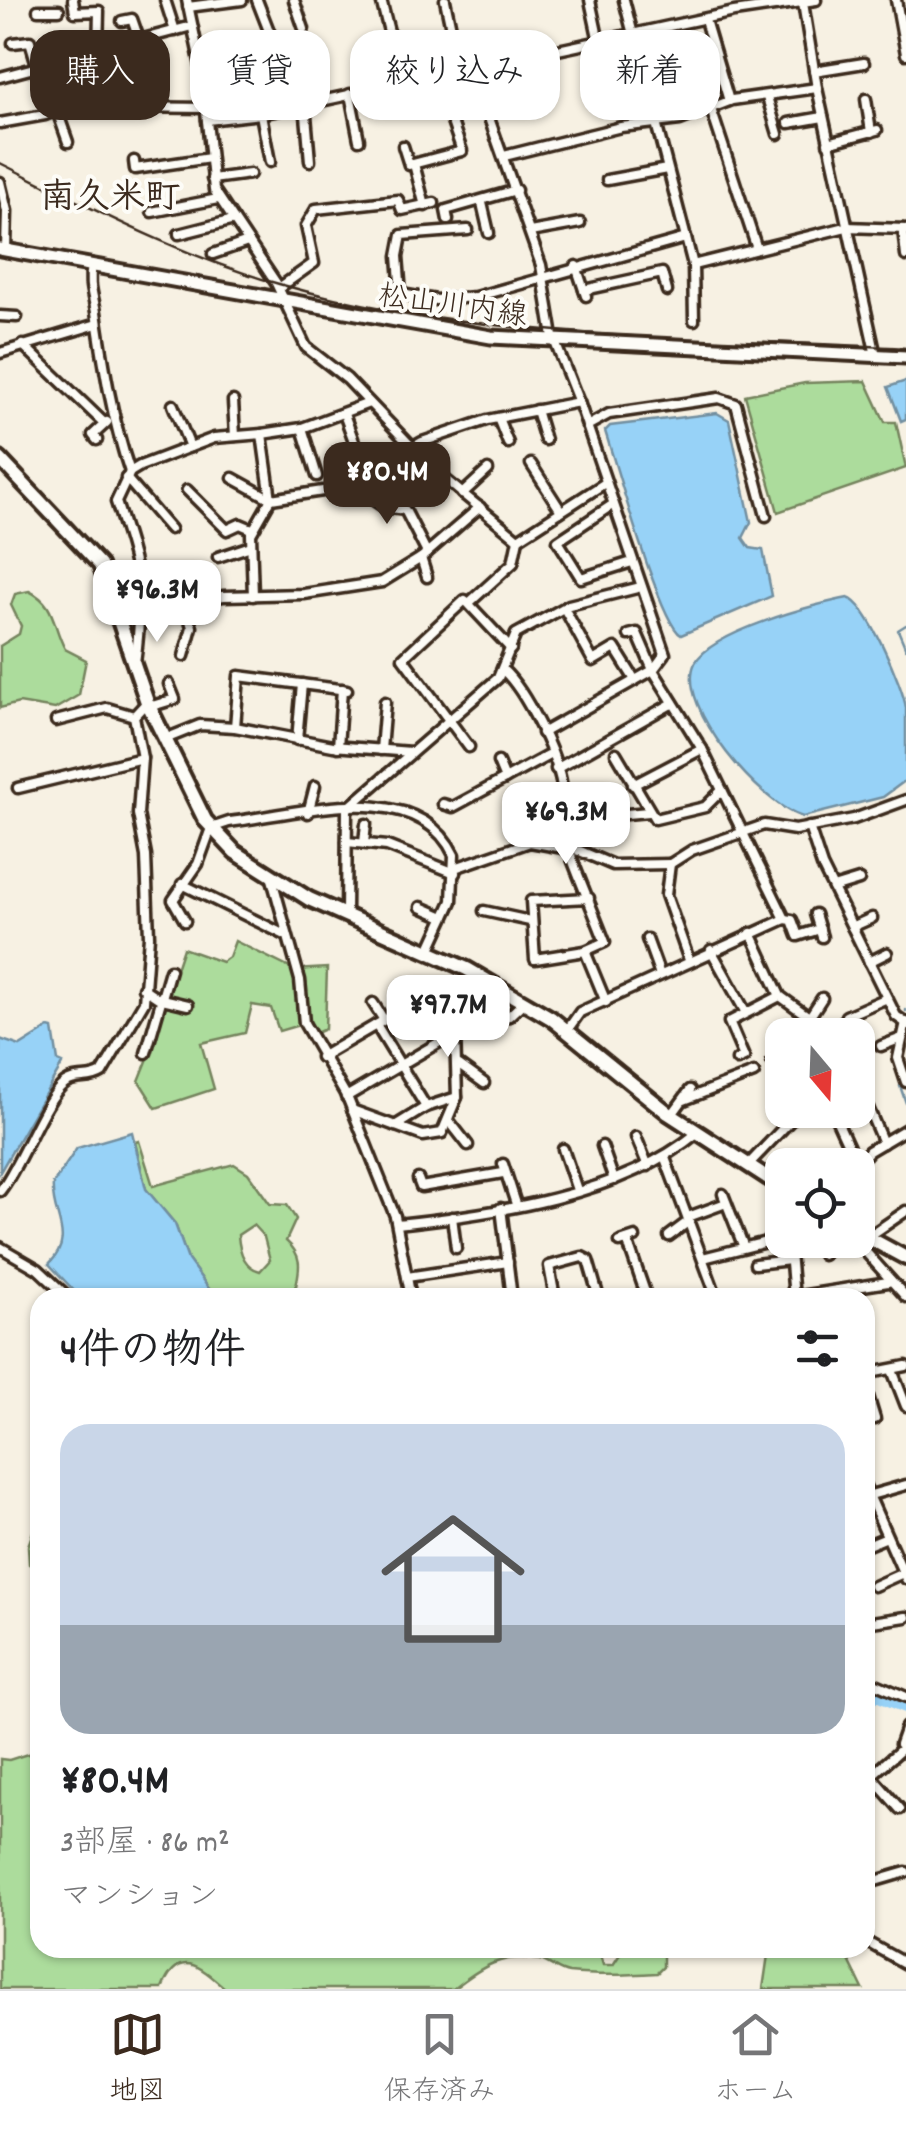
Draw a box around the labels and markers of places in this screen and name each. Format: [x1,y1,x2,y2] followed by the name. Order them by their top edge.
[306,442,468,527] pin: ¥80.4M
[76,560,238,645] pin: ¥96.3M
[485,782,647,867] pin: ¥69.3M
[367,975,529,1060] pin: ¥97.7M

